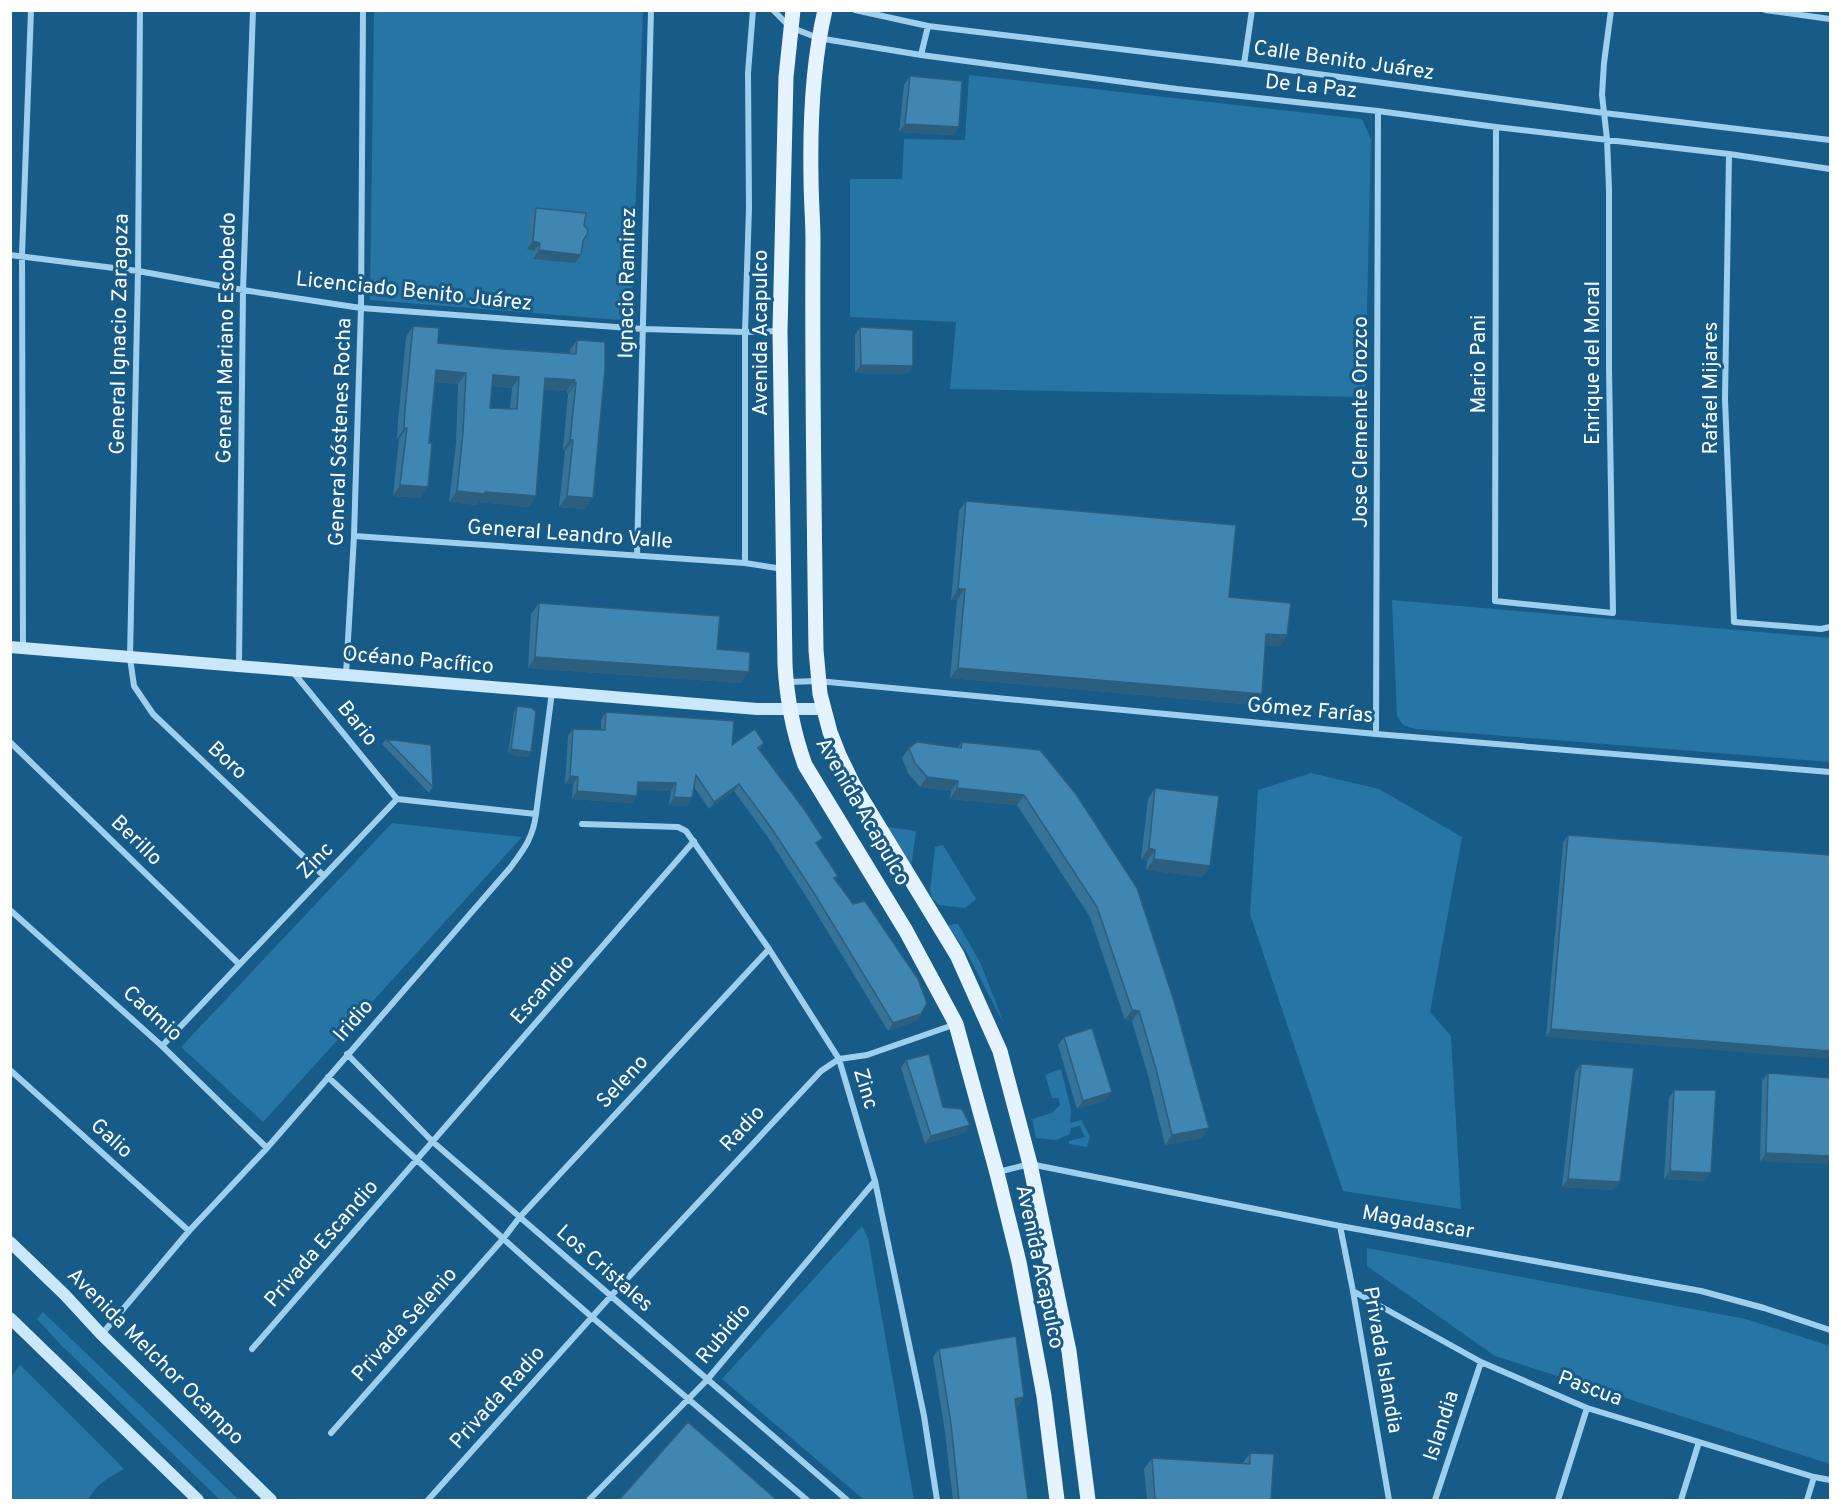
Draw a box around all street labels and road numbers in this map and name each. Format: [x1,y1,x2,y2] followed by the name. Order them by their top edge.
[1252,35,1436,87] street label: Calle Benito Juárez
[1264,69,1358,105] street label: De La Paz
[613,207,643,359] street label: Ignacio Ramirez
[211,212,243,464] street label: General Mariano Escobedo
[104,213,136,455] street label: General Ignacio Zaragoza
[748,250,775,416] street label: Avenida Acapulco
[294,266,534,318] street label: Licenciado Benito Juárez
[1580,281,1607,445] street label: Enrique del Moral
[1466,315,1493,413] street label: Mario Pani
[1348,316,1375,528] street label: Jose Clemente Orozco
[324,317,358,547] street label: General Sóstenes Rocha
[1698,322,1725,454] street label: Rafael Mijares
[466,514,674,556] street label: General Leandro Valle
[341,641,495,681] street label: Océano Pacífico
[1246,692,1374,730] street label: Gómez Farías
[331,696,383,752] street label: Bario
[809,733,915,891] street label: Avenida Acapulco
[201,736,253,786] street label: Boro
[104,810,168,872] street label: Berillo
[292,837,340,885] street label: Zinc
[505,949,581,1031] street label: Escandio
[116,980,188,1048] street label: Cadmio
[328,994,380,1048] street label: Iridio
[591,1049,655,1115] street label: Seleno
[846,1065,884,1113] street label: Zinc
[715,1100,771,1158] street label: Radio
[84,1113,138,1165] street label: Galio
[259,1175,385,1313] street label: Privada Escandio
[1008,1183,1070,1351] street label: Avenida Acapulco
[1360,1200,1476,1246] street label: Magadascar
[550,1219,658,1319] street label: Los Cristales
[346,1262,464,1388] street label: Privada Selenio
[61,1263,249,1451] street label: Avenida Melchor Ocampo
[1356,1284,1408,1436] street label: Privada Islandia
[691,1298,757,1370] street label: Rubidio
[444,1341,552,1455] street label: Privada Radio
[1554,1365,1626,1413] street label: Pascua
[1418,1387,1466,1465] street label: Islandia

